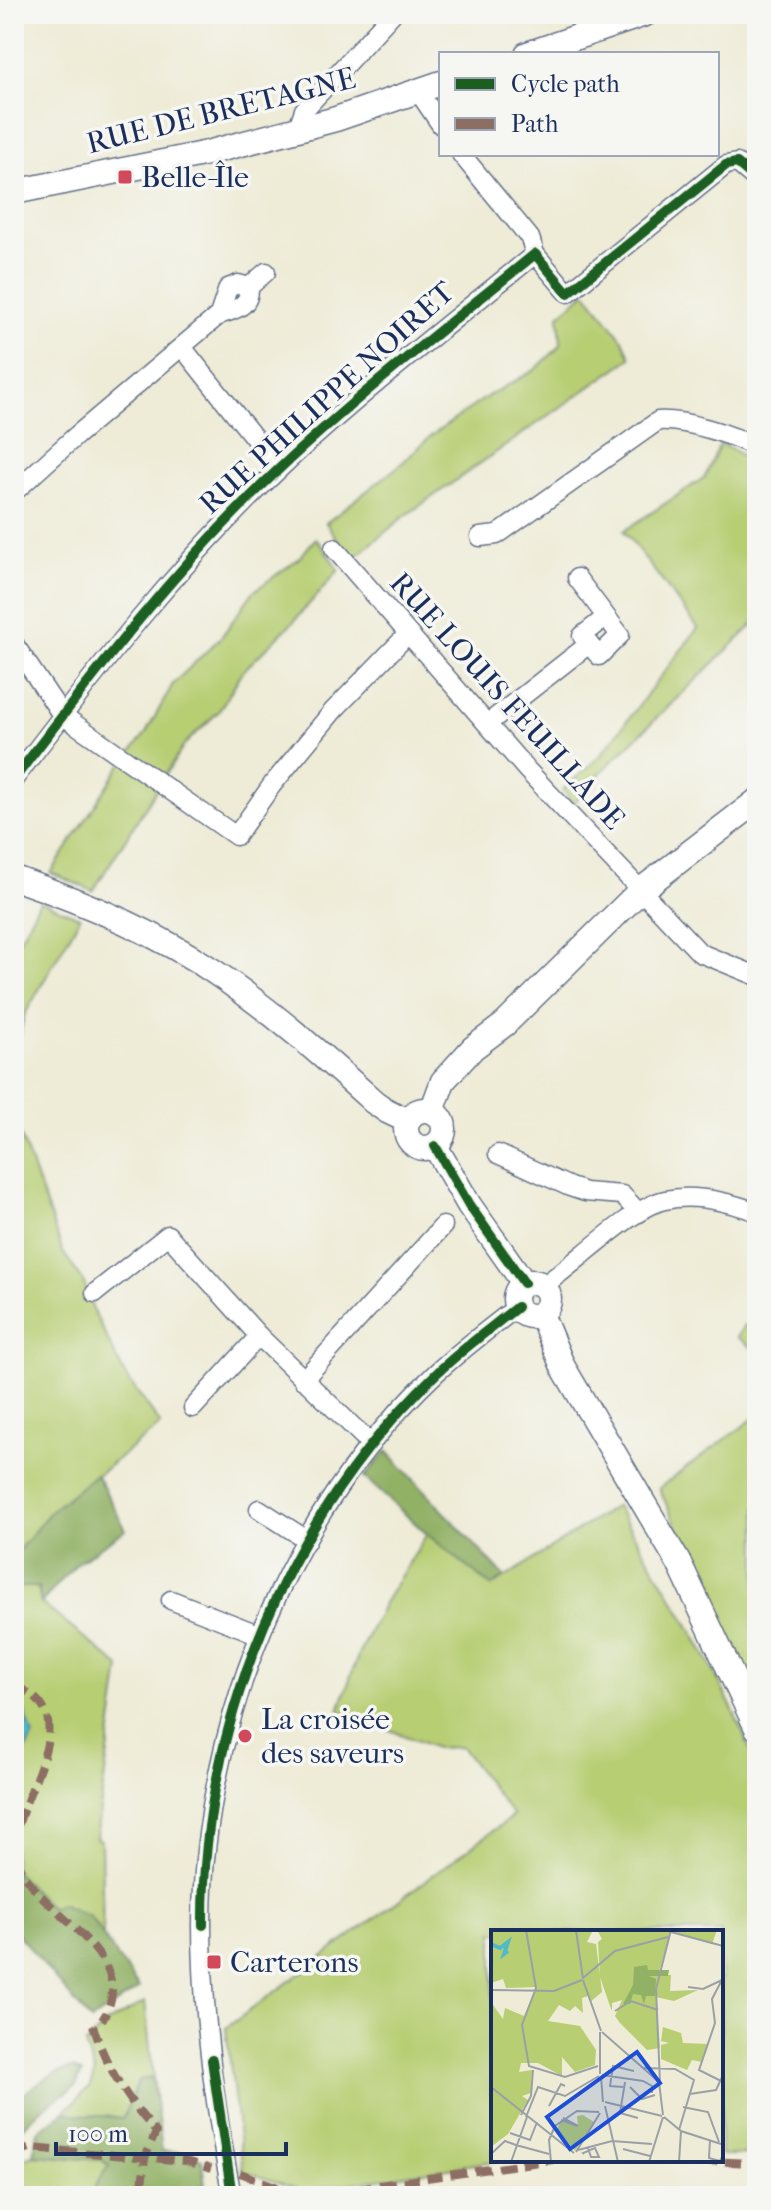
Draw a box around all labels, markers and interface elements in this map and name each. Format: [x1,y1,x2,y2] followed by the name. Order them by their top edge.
[439,52,719,156] legend
[83,61,359,161] street label: RUE DE BRETAGNE
[511,70,620,98] text: Cycle path
[511,110,559,138] text: Path
[141,160,249,195] place label: Belle-Île
[116,168,134,186] marker: Belle-Île
[193,274,462,522] street label: RUE PHILIPPE NOIRET
[382,565,632,837] street label: RUE LOUIS FEUILLADE
[261,1702,404,1771] place label: La croisée des saveurs
[236,1727,254,1745] marker: La croisée des saveurs
[491,1930,723,2162] inset map
[230,1945,359,1980] place label: Carterons
[205,1953,223,1971] marker: Carterons
[56,2106,286,2156] scale bar
[68,2120,128,2148] text: 100 m

